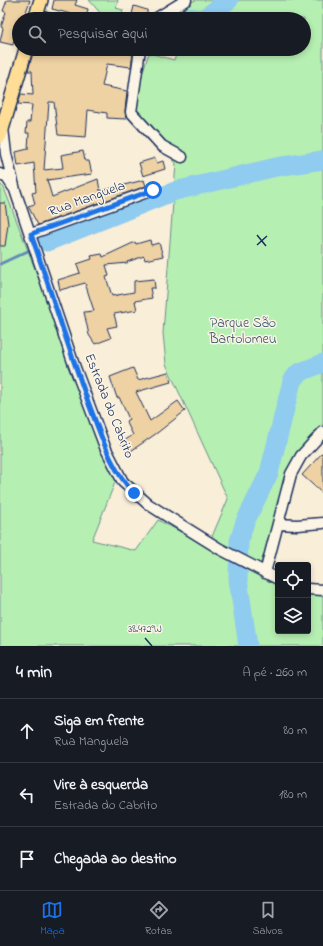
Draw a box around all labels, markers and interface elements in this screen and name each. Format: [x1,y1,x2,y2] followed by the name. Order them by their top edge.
[12,12,311,56] search box
[26,23,48,45] icon: search
[58,23,147,45] text: Pesquisar aqui
[46,175,129,224] street label: Rua Manguela
[144,181,162,199] route start
[208,313,277,350] park label: Parque São Bartolomeu
[78,350,140,462] street label: Estrada do Cabrito
[125,484,143,502] route end
[275,562,311,634] map controls
[275,562,311,598] button: locate
[275,598,311,634] button: layers
[128,622,162,637] text: 38.472°W
[16,660,52,685] text: 4 min
[242,663,307,682] text: A pé · 260 m
[54,710,144,732] text: Siga em frente
[16,720,38,742] icon: ahead
[283,721,307,740] text: 80 m
[54,732,128,751] text: Rua Manguela
[54,774,148,796] text: Vire à esquerda
[16,784,38,806] icon: left
[279,785,307,804] text: 180 m
[54,796,157,815] text: Estrada do Cabrito
[16,848,38,870] icon: arrive
[54,848,177,870] text: Chegada ao destino
[40,899,65,939] tab: Mapa
[145,899,172,939] tab: Rotas
[252,899,283,939] tab: Salvos

